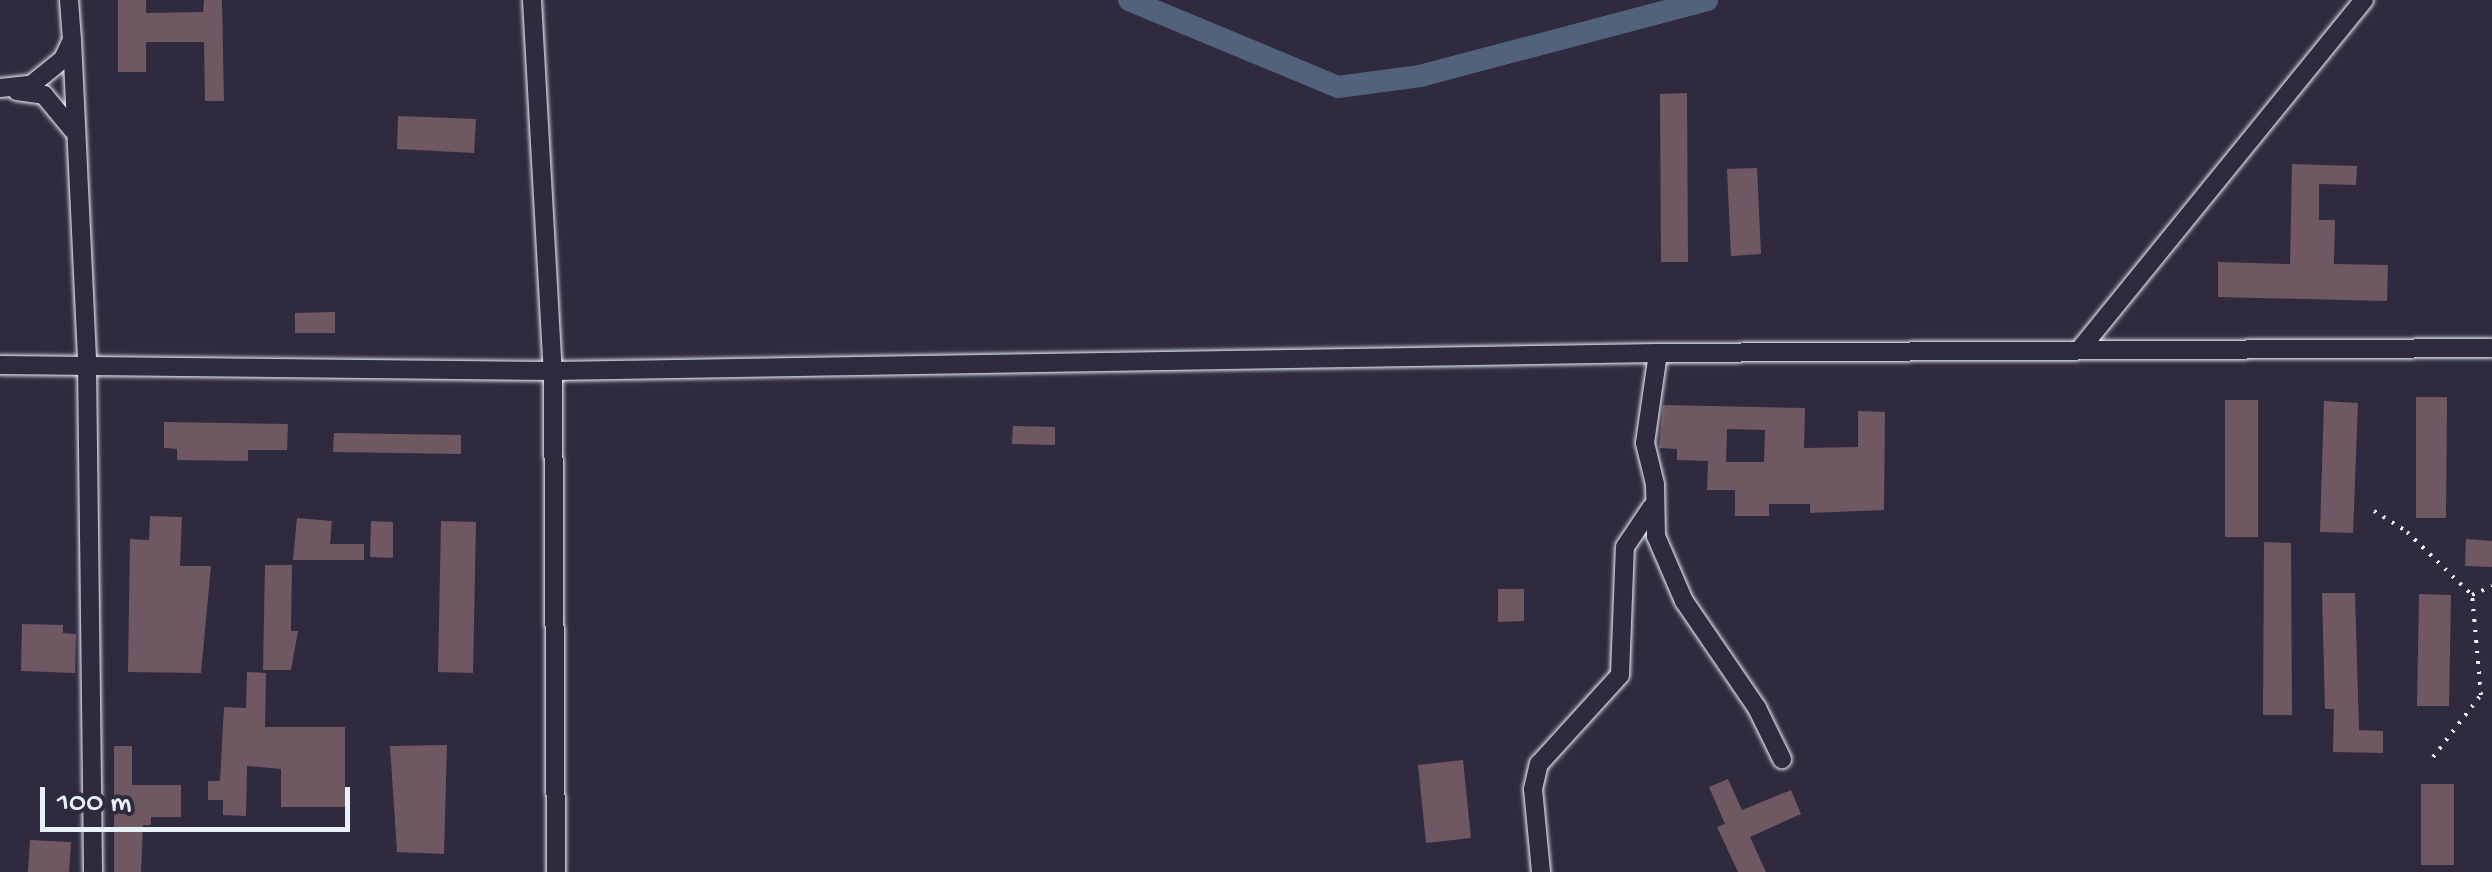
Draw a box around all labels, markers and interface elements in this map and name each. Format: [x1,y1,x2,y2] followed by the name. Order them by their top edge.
[45,767,355,829] scale bar
[57,787,132,822] text: 100 m

